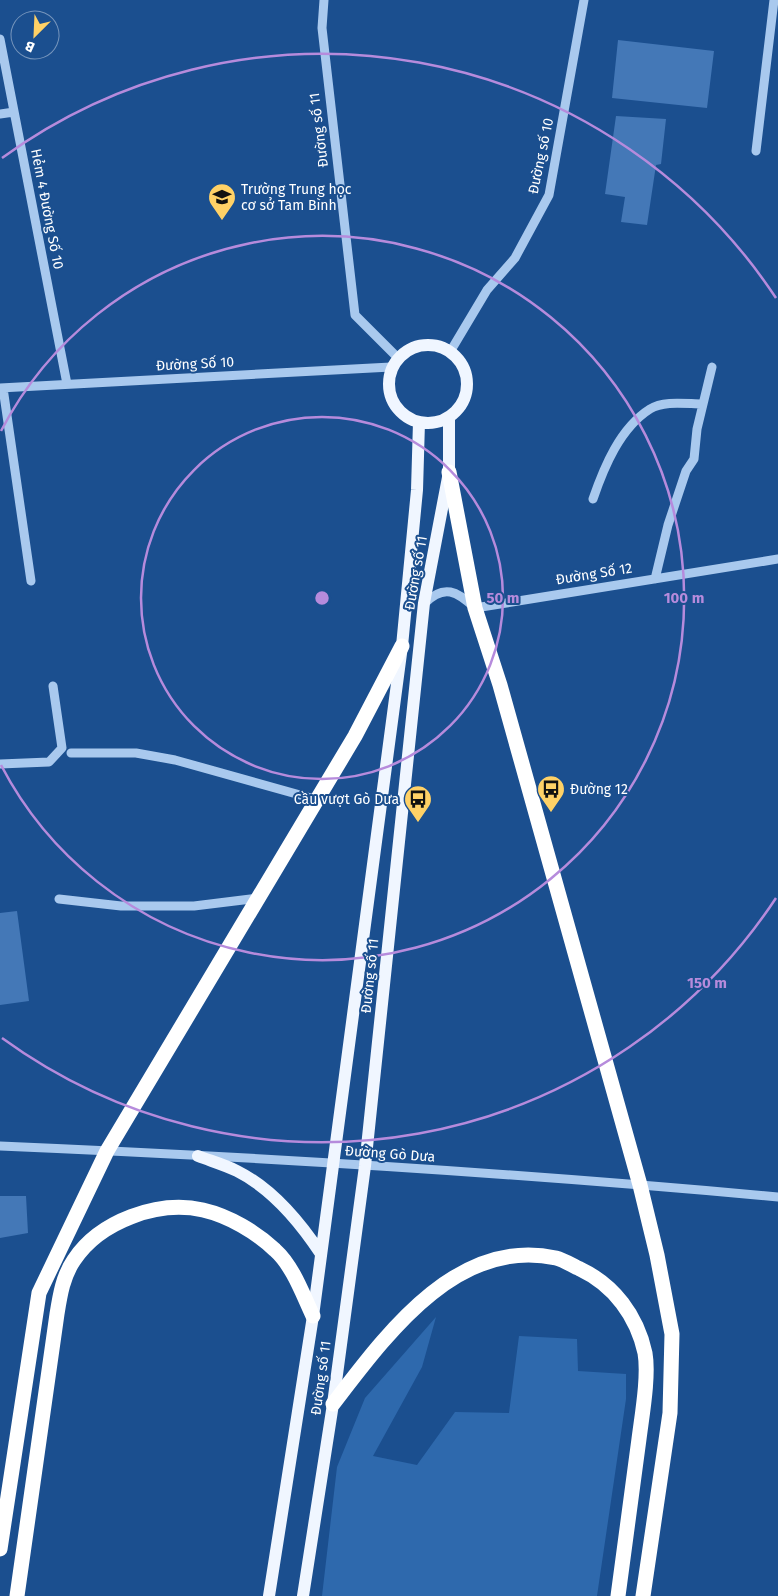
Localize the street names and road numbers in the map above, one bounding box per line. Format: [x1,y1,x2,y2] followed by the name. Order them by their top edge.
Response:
[305,92,332,168] street label: Đường số 11
[524,116,557,195] street label: Đường số 10
[27,147,68,271] street label: Hẻm 4 Đường Số 10
[155,352,235,375] street label: Đường Số 10
[400,534,431,612] street label: Đường số 11
[554,559,634,588] street label: Đường Số 12
[357,938,382,1014] street label: Đường số 11
[344,1142,436,1166] street label: Đường Gò Dưa
[306,1339,335,1416] street label: Đường số 11

